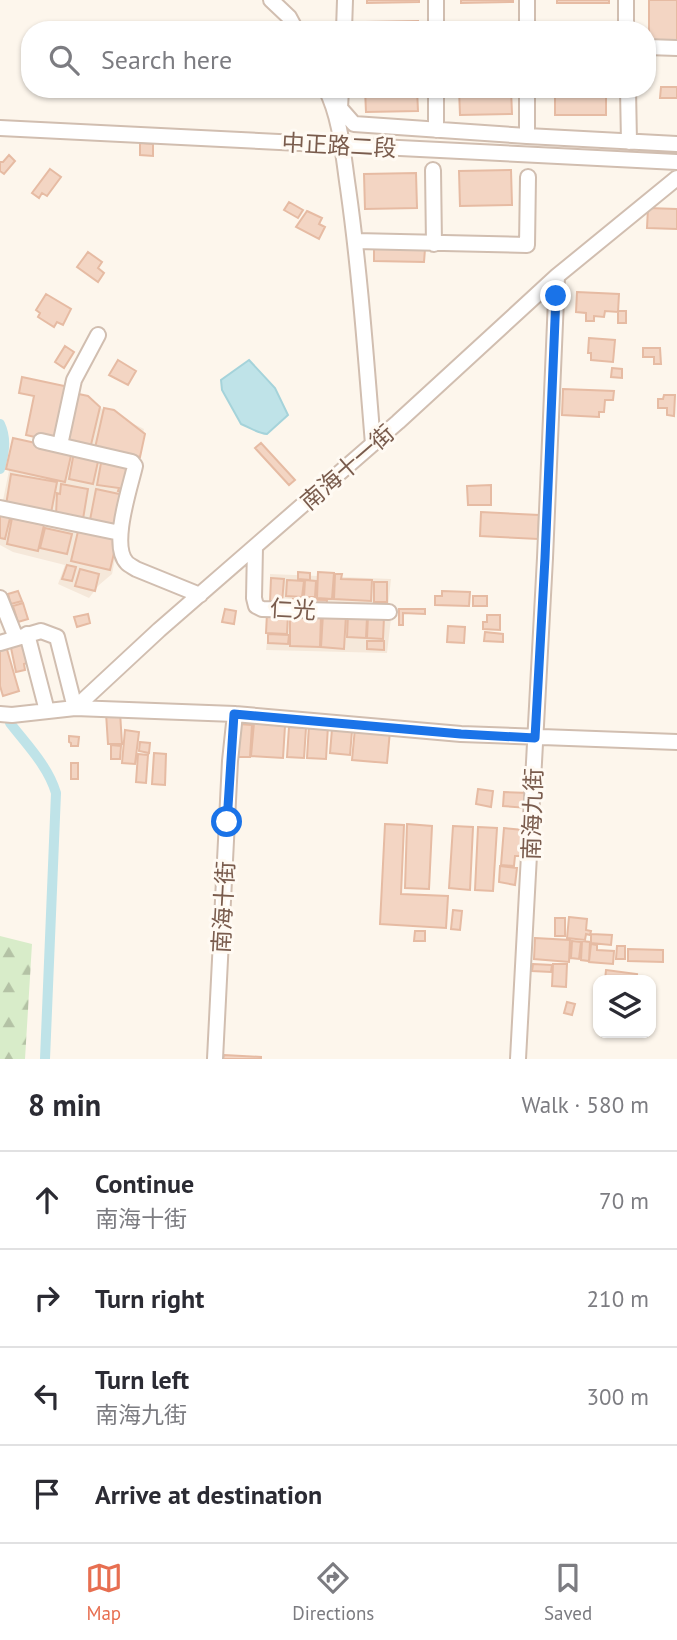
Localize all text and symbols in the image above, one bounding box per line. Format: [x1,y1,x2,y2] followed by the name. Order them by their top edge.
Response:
[21,21,656,98] search box
[45,41,83,79] icon: search
[101,43,232,76] text: Search here
[281,128,397,162] street label: 中正路二段
[540,280,571,311] route end
[294,418,400,516] street label: 南海十一街
[269,593,317,625] street label: 仁光
[516,768,548,860] street label: 南海九街
[211,806,242,837] route start
[206,860,240,954] street label: 南海十街
[593,975,656,1038] map controls
[593,975,656,1038] button: layers
[28,1085,101,1124] text: 8 min
[522,1090,649,1119] text: Walk · 580 m
[95,1167,194,1200] text: Continue
[28,1181,66,1219] icon: ahead
[599,1186,649,1215] text: 70 m
[95,1204,187,1233] text: 南海十街
[28,1279,66,1317] icon: right
[95,1282,204,1315] text: Turn right
[587,1284,649,1313] text: 210 m
[95,1363,189,1396] text: Turn left
[28,1377,66,1415] icon: left
[587,1382,649,1411] text: 300 m
[95,1400,187,1429] text: 南海九街
[28,1475,66,1513] icon: arrive
[95,1478,322,1511] text: Arrive at destination
[85,1559,123,1625] tab: Map
[292,1559,374,1625] tab: Directions
[544,1559,592,1625] tab: Saved

